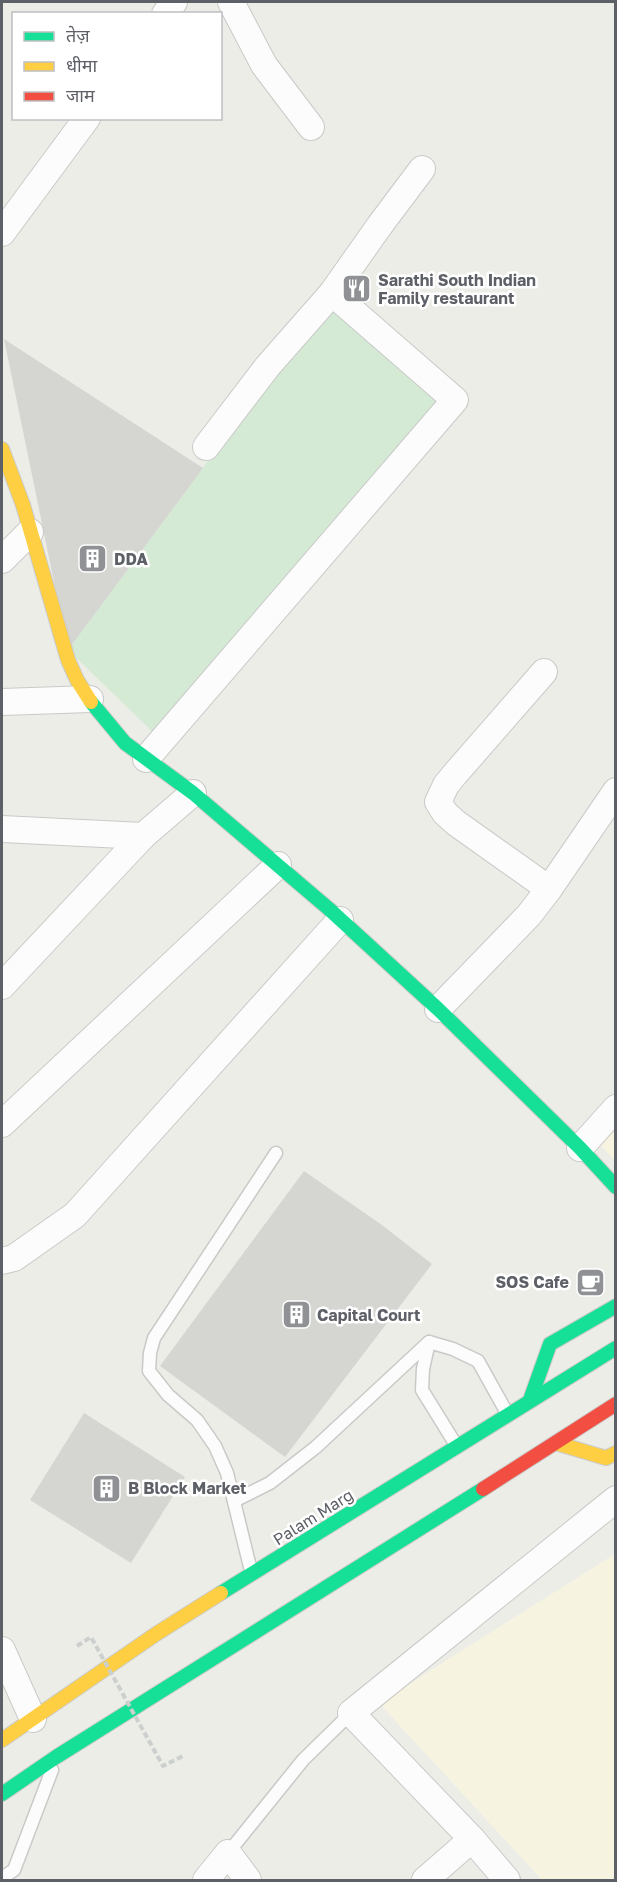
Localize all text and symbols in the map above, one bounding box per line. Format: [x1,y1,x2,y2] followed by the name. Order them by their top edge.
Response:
[12,12,222,120] legend
[66,24,90,46] text: तेज़
[66,54,97,76] text: धीमा
[66,84,96,106] text: जाम
[378,270,536,308] place label: Sarathi South Indian Family restaurant
[341,273,373,305] restaurant icon: Sarathi South Indian Family restaurant
[77,543,109,575] building icon: DDA
[114,549,149,569] place label: DDA
[574,1266,606,1298] cafe icon: SOS Cafe
[495,1272,569,1292] place label: SOS Cafe
[280,1299,312,1331] building icon: Capital Court
[317,1305,420,1325] place label: Capital Court
[91,1472,123,1504] building icon: B Block Market
[128,1478,246,1498] place label: B Block Market
[269,1485,357,1549] street label: Palam Marg

